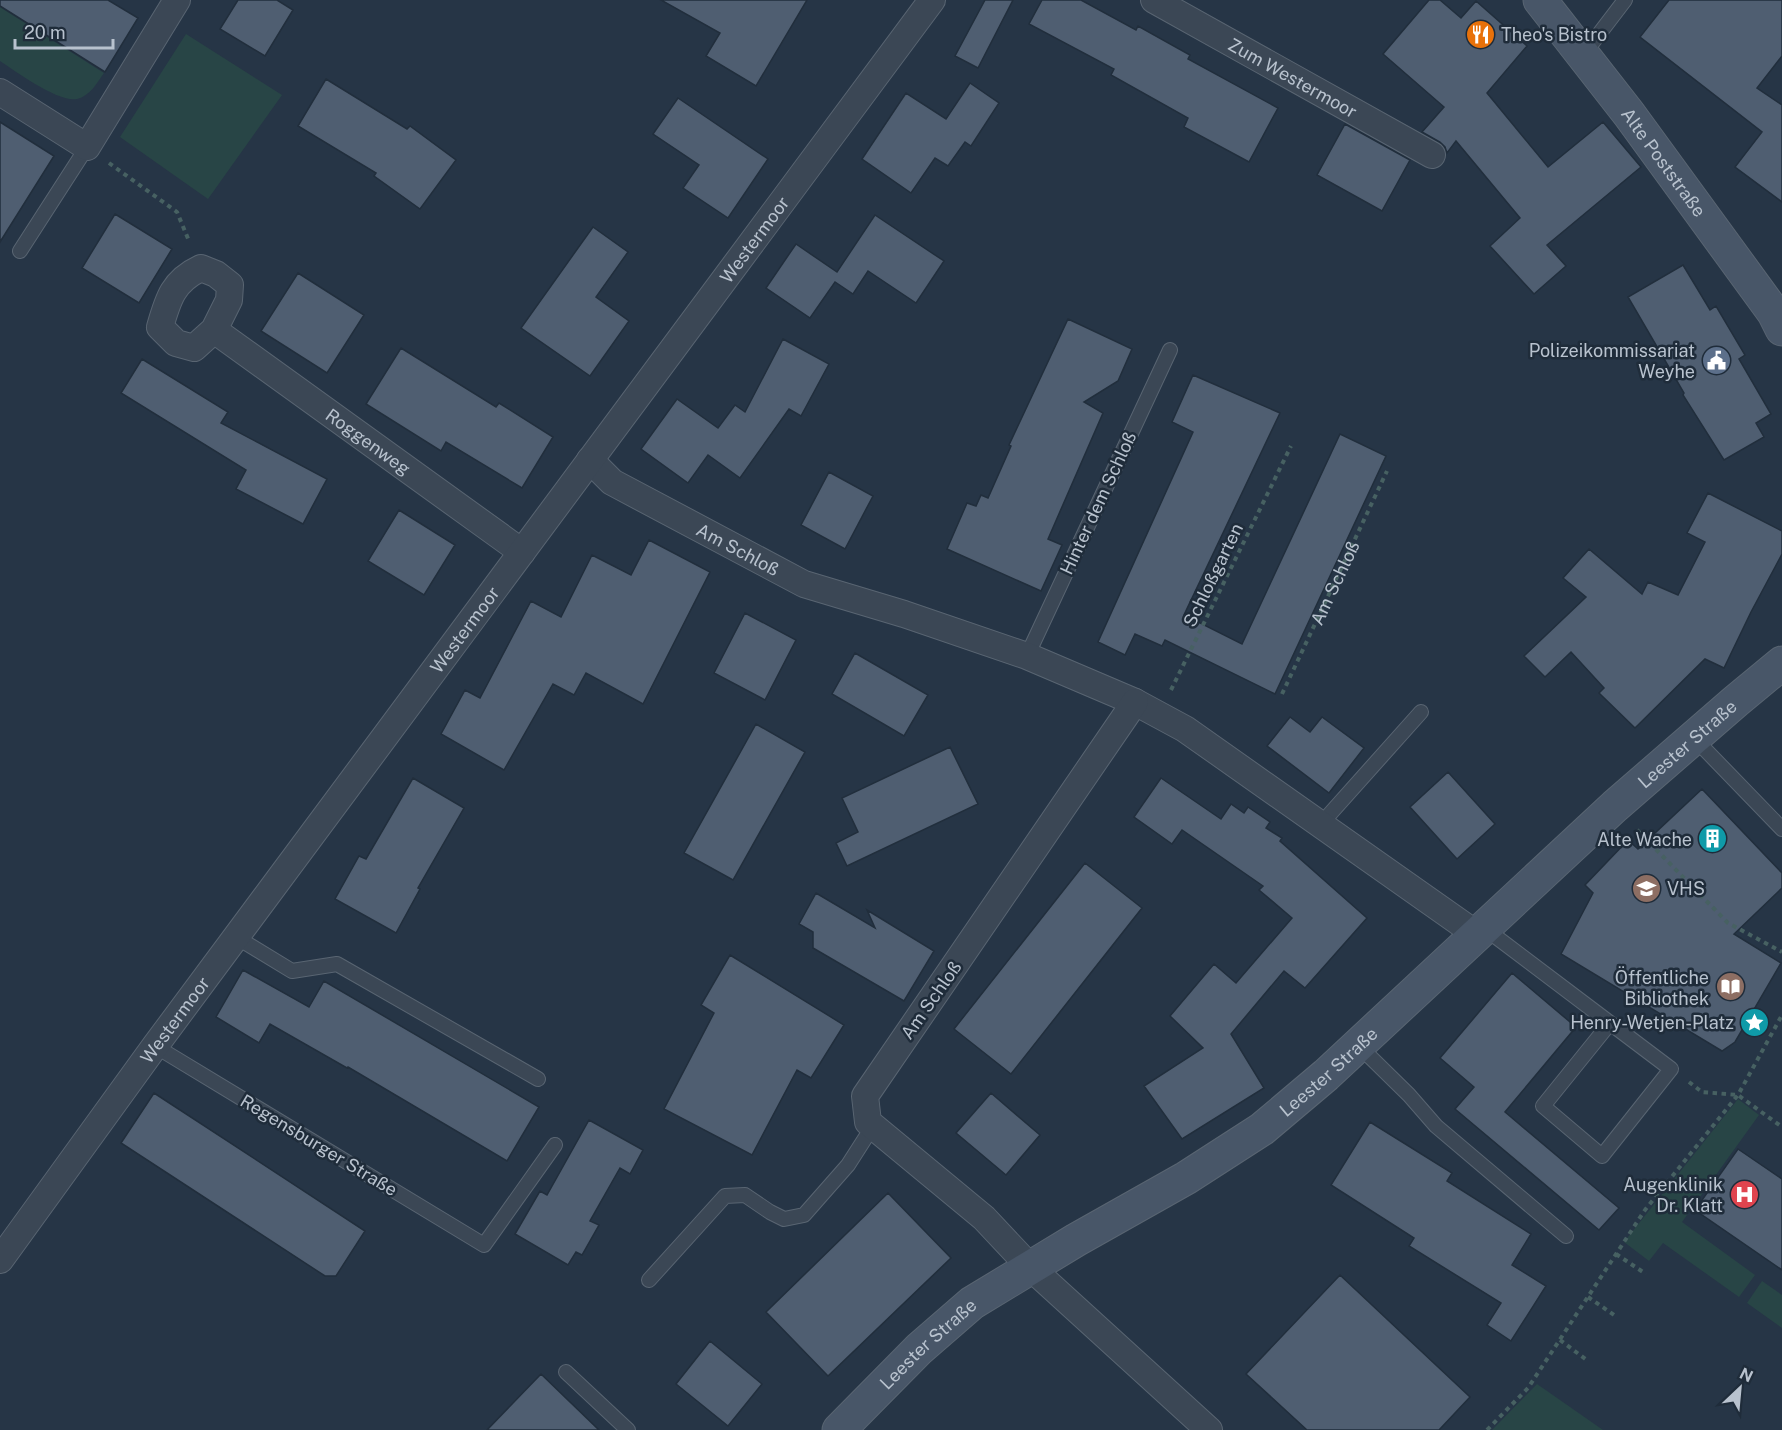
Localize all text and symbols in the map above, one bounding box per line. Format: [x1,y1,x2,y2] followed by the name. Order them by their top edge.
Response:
[15,12,112,50] scale bar
[1464,18,1496,50] restaurant icon: Theo's Bistro
[24,22,66,43] text: 20 m
[1501,24,1607,45] place label: Theo's Bistro
[1225,33,1361,122] street label: Zum Westermoor
[1617,103,1711,221] street label: Alte Poststraße
[715,192,793,287] street label: Westermoor
[1529,340,1695,382] place label: Polizeikommissariat Weyhe
[1700,344,1732,376] public building icon: Polizeikommissariat Weyhe
[322,404,415,479] street label: Roggenweg
[1056,428,1140,578] street label: Hinter dem Schloß
[693,518,783,580] street label: Am Schloß
[1179,520,1247,630] street label: Schloßgarten
[1306,537,1363,628] street label: Am Schloß
[425,582,503,677] street label: Westermoor
[1633,695,1741,792] street label: Leester Straße
[1697,823,1729,855] building icon: Alte Wache
[1597,829,1692,850] place label: Alte Wache
[1630,872,1662,904] school or university icon: VHS
[1667,878,1705,899] place label: VHS
[896,957,966,1043] street label: Am Schloß
[1615,966,1709,1009] place label: Öffentliche Bibliothek
[1714,971,1746,1003] library icon: Öffentliche Bibliothek
[136,972,214,1067] street label: Westermoor
[1739,1006,1771,1038] place icon: Henry-Wetjen-Platz
[1570,1012,1734,1033] place label: Henry-Wetjen-Platz
[1275,1022,1381,1120] street label: Leester Straße
[237,1090,401,1200] street label: Regensburger Straße
[1623,1174,1723,1216] place label: Augenklinik Dr. Klatt
[1728,1178,1760,1210] hospital icon: Augenklinik Dr. Klatt
[875,1294,980,1393] street label: Leester Straße
[1710,1358,1770,1418] north arrow
[1737,1364,1756,1386] text: N

